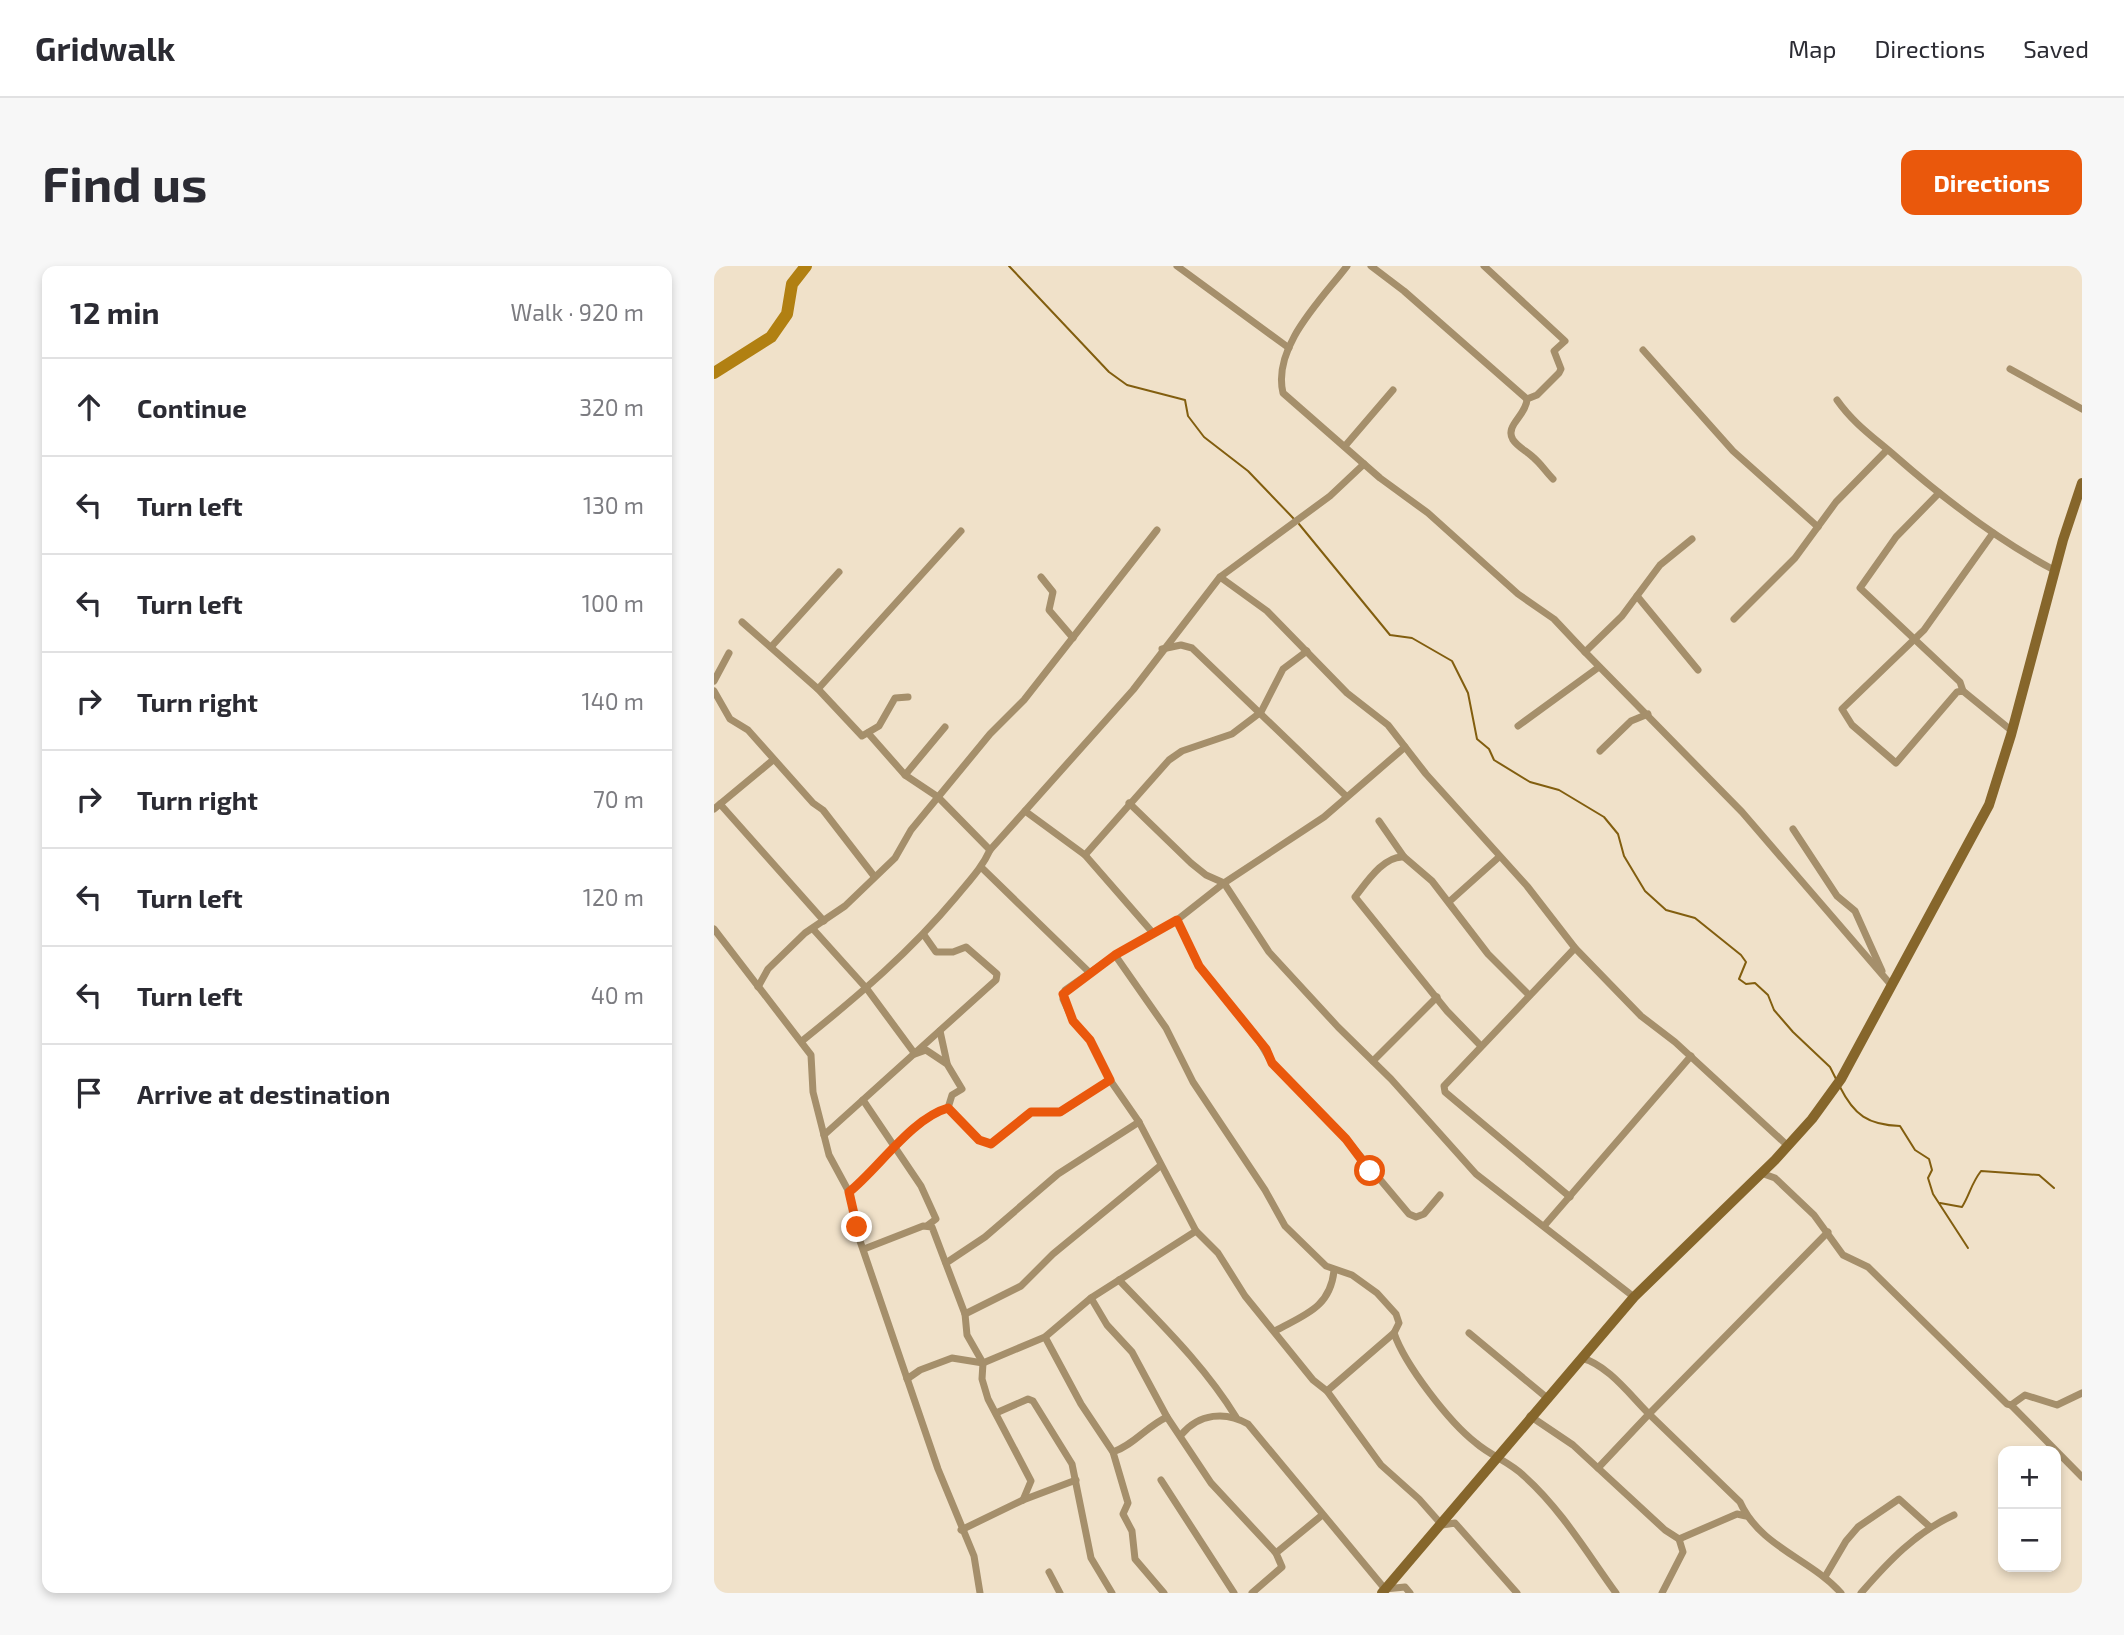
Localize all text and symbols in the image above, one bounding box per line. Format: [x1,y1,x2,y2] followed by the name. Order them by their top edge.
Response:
[35,28,175,68] text: Gridwalk
[1788,34,1836,63] text: Map
[1874,34,1985,63] text: Directions
[2023,34,2089,63] text: Saved
[1901,150,2082,215] button: Directions
[42,153,207,212] text: Find us
[70,294,160,330] text: 12 min
[511,298,644,326] text: Walk · 920 m
[70,388,108,426] icon: ahead
[137,392,247,423] text: Continue
[579,393,644,421] text: 320 m
[70,486,108,524] icon: left
[137,490,243,521] text: Turn left
[583,491,644,519] text: 130 m
[70,584,108,622] icon: left
[137,588,243,619] text: Turn left
[582,589,644,617] text: 100 m
[70,682,108,720] icon: right
[137,686,258,717] text: Turn right
[582,687,644,715] text: 140 m
[70,780,108,818] icon: right
[137,784,258,815] text: Turn right
[593,785,644,813] text: 70 m
[70,878,108,916] icon: left
[137,882,243,913] text: Turn left
[583,883,644,911] text: 120 m
[70,976,108,1014] icon: left
[137,980,243,1011] text: Turn left
[591,981,644,1009] text: 40 m
[70,1074,108,1112] icon: arrive
[137,1078,390,1109] text: Arrive at destination
[1354,1155,1385,1186] route start
[841,1211,872,1242] route end
[1998,1446,2061,1572] map controls
[1998,1446,2061,1509] button: +
[1998,1509,2061,1572] button: −

